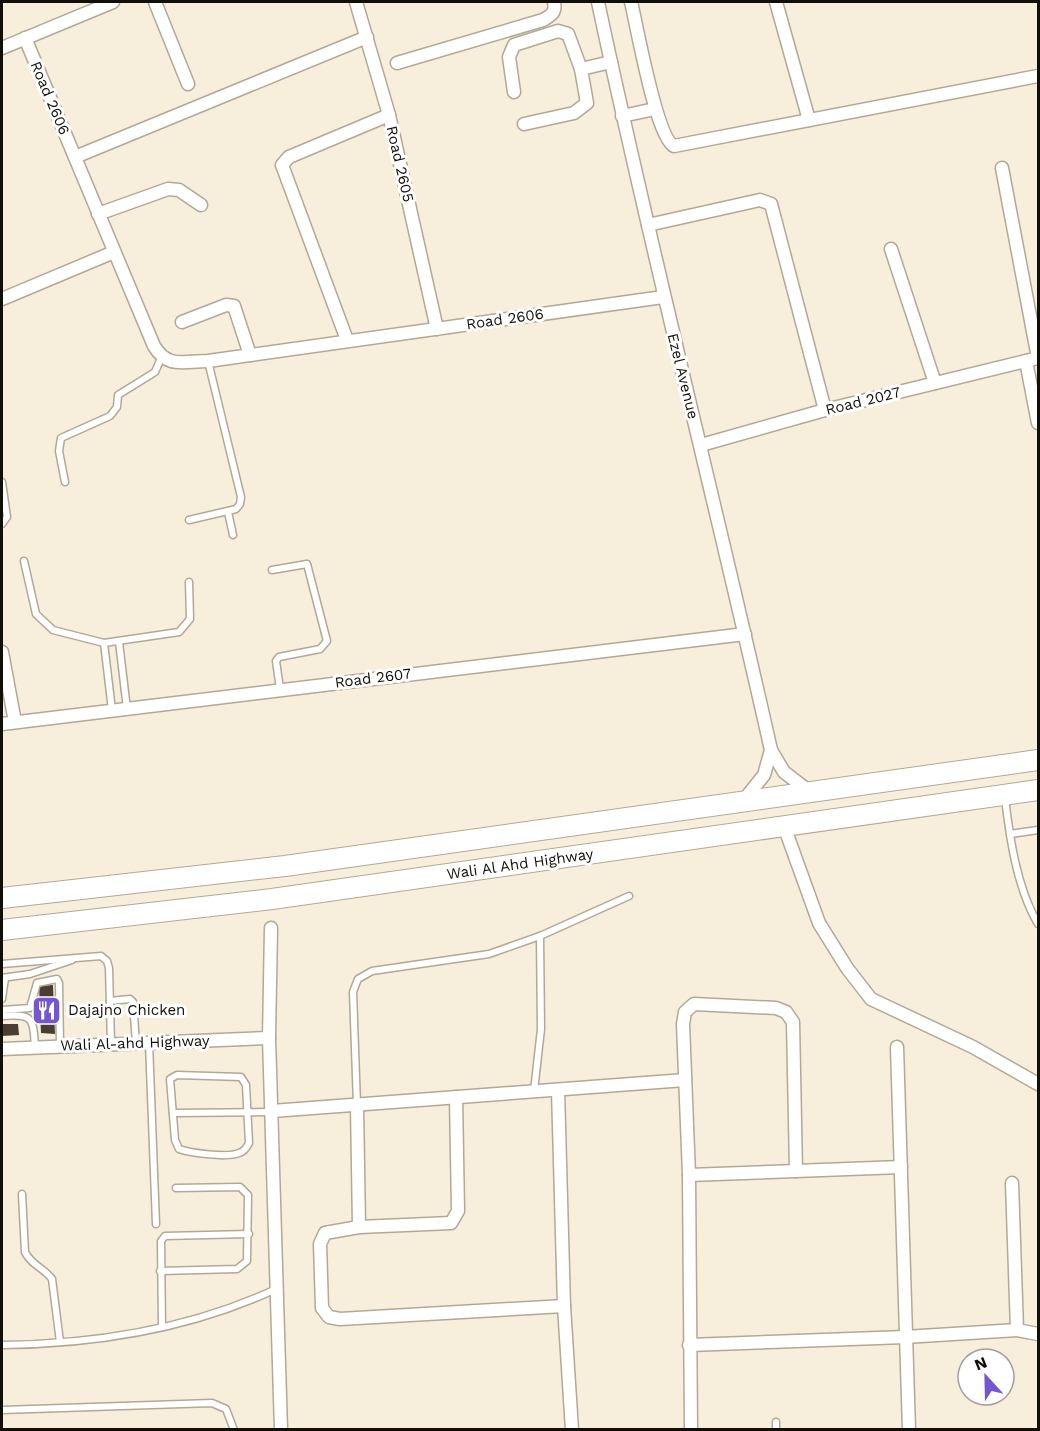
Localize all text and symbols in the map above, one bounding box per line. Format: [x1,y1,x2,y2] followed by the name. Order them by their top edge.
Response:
[26,59,74,137] street label: Road 2606
[382,124,418,204] street label: Road 2605
[465,305,545,333] street label: Road 2606
[664,331,702,421] street label: Ezel Avenue
[824,383,902,419] street label: Road 2027
[334,664,412,692] street label: Road 2607
[446,845,595,883] street label: Wali Al Ahd Highway
[31,994,63,1026] restaurant icon: Dajajno Chicken
[68,1001,185,1019] place label: Dajajno Chicken
[60,1031,210,1055] street label: Wali Al-ahd Highway
[956,1347,1016,1407] north arrow
[972,1353,990,1375] text: N

